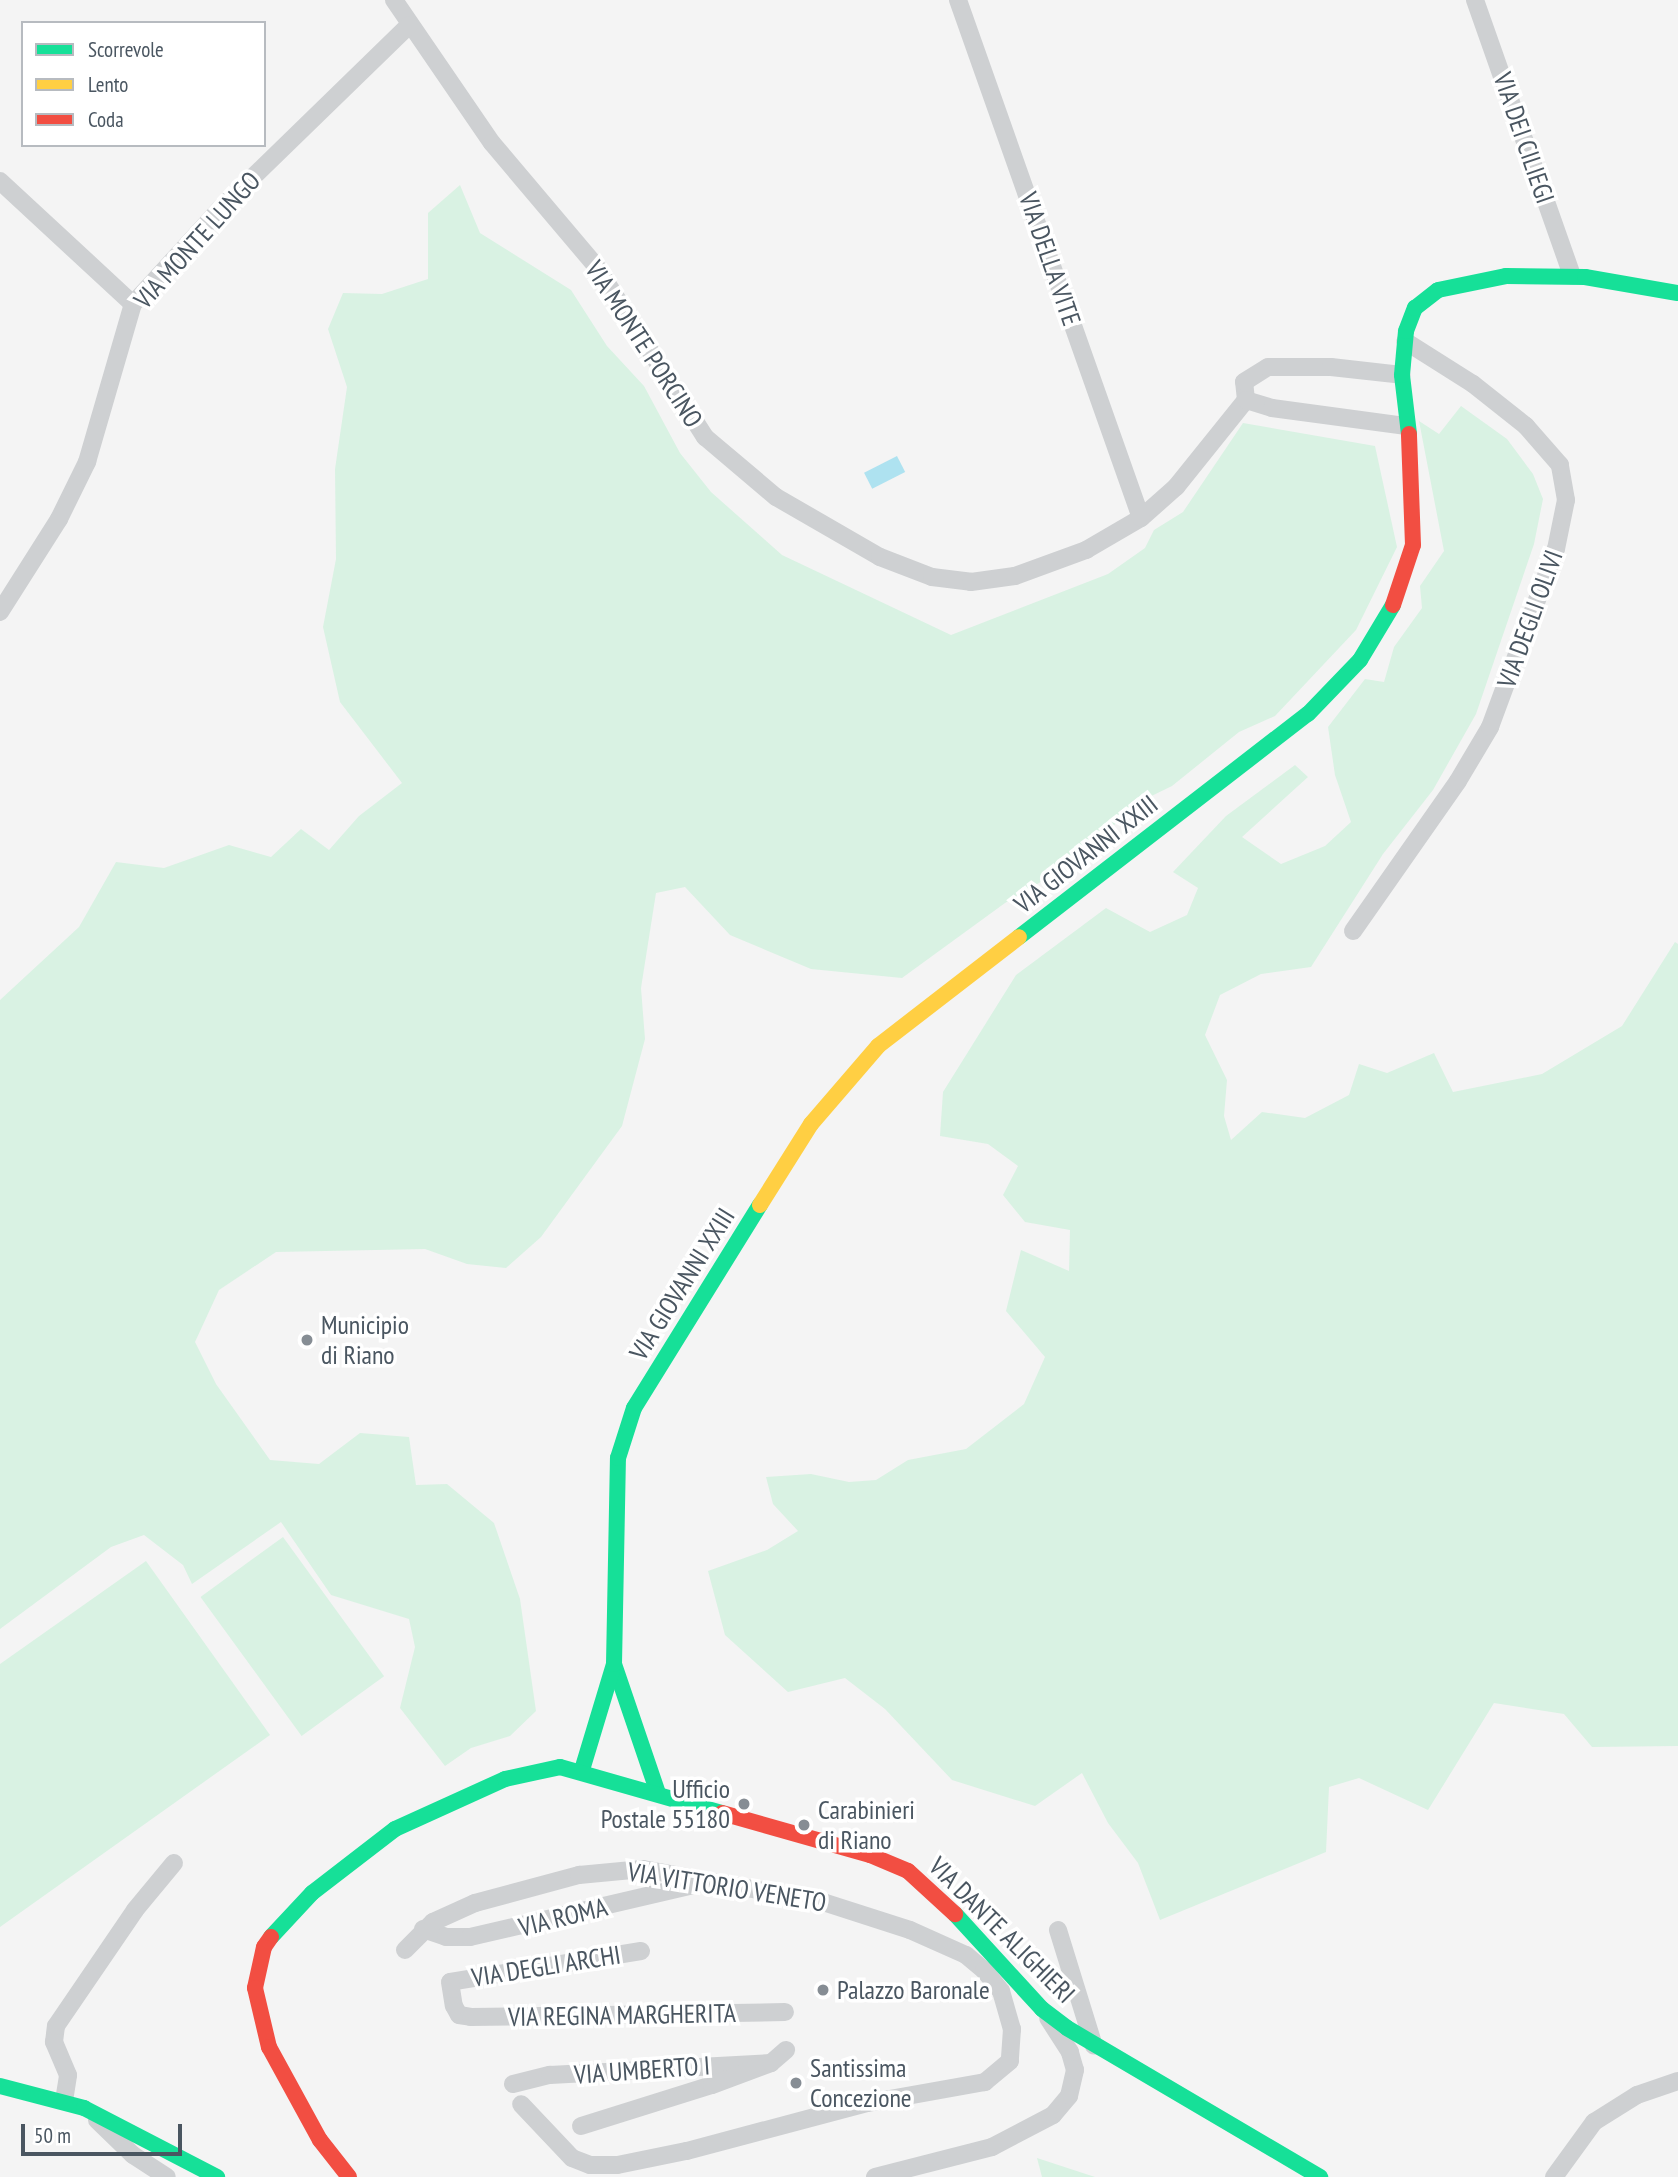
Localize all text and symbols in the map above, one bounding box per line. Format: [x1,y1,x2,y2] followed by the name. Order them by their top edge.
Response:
[21,21,266,147] legend
[88,36,164,63] text: Scorrevole
[1487,68,1561,208] street label: VIA DEI CILIEGI
[88,71,128,98] text: Lento
[88,106,124,133] text: Coda
[127,165,267,315] street label: VIA MONTE LUNGO
[1012,187,1088,331] street label: VIA DELLA VITE
[578,255,710,433] street label: VIA MONTE PORCINO
[1491,545,1569,693] street label: VIA DEGLI OLIVI
[1008,788,1164,920] street label: VIA GIOVANNI XXIII
[622,1202,742,1366] street label: VIA GIOVANNI XXIII
[321,1309,409,1370] place label: Municipio di Riano
[299,1332,315,1348] marker: Municipio di Riano
[601,1773,730,1834] place label: Ufficio Postale 55180
[818,1794,915,1856] place label: Carabinieri di Riano
[736,1796,752,1812] marker: Ufficio Postale 55180
[796,1817,812,1833] marker: Carabinieri di Riano
[922,1850,1082,2010] street label: VIA DANTE ALIGHIERI
[624,1856,830,1918] street label: VIA VITTORIO VENETO
[515,1891,611,1943] street label: VIA ROMA
[469,1939,623,1993] street label: VIA DEGLI ARCHI
[837,1974,990,2006] place label: Palazzo Baronale
[815,1982,831,1998] marker: Palazzo Baronale
[507,1997,737,2033] street label: VIA REGINA MARGHERITA
[572,2050,712,2090] street label: VIA UMBERTO I
[810,2052,912,2114] place label: Santissima Concezione
[788,2075,804,2091] marker: Santissima Concezione
[24,2110,186,2154] scale bar
[34,2122,71,2149] text: 50 m

